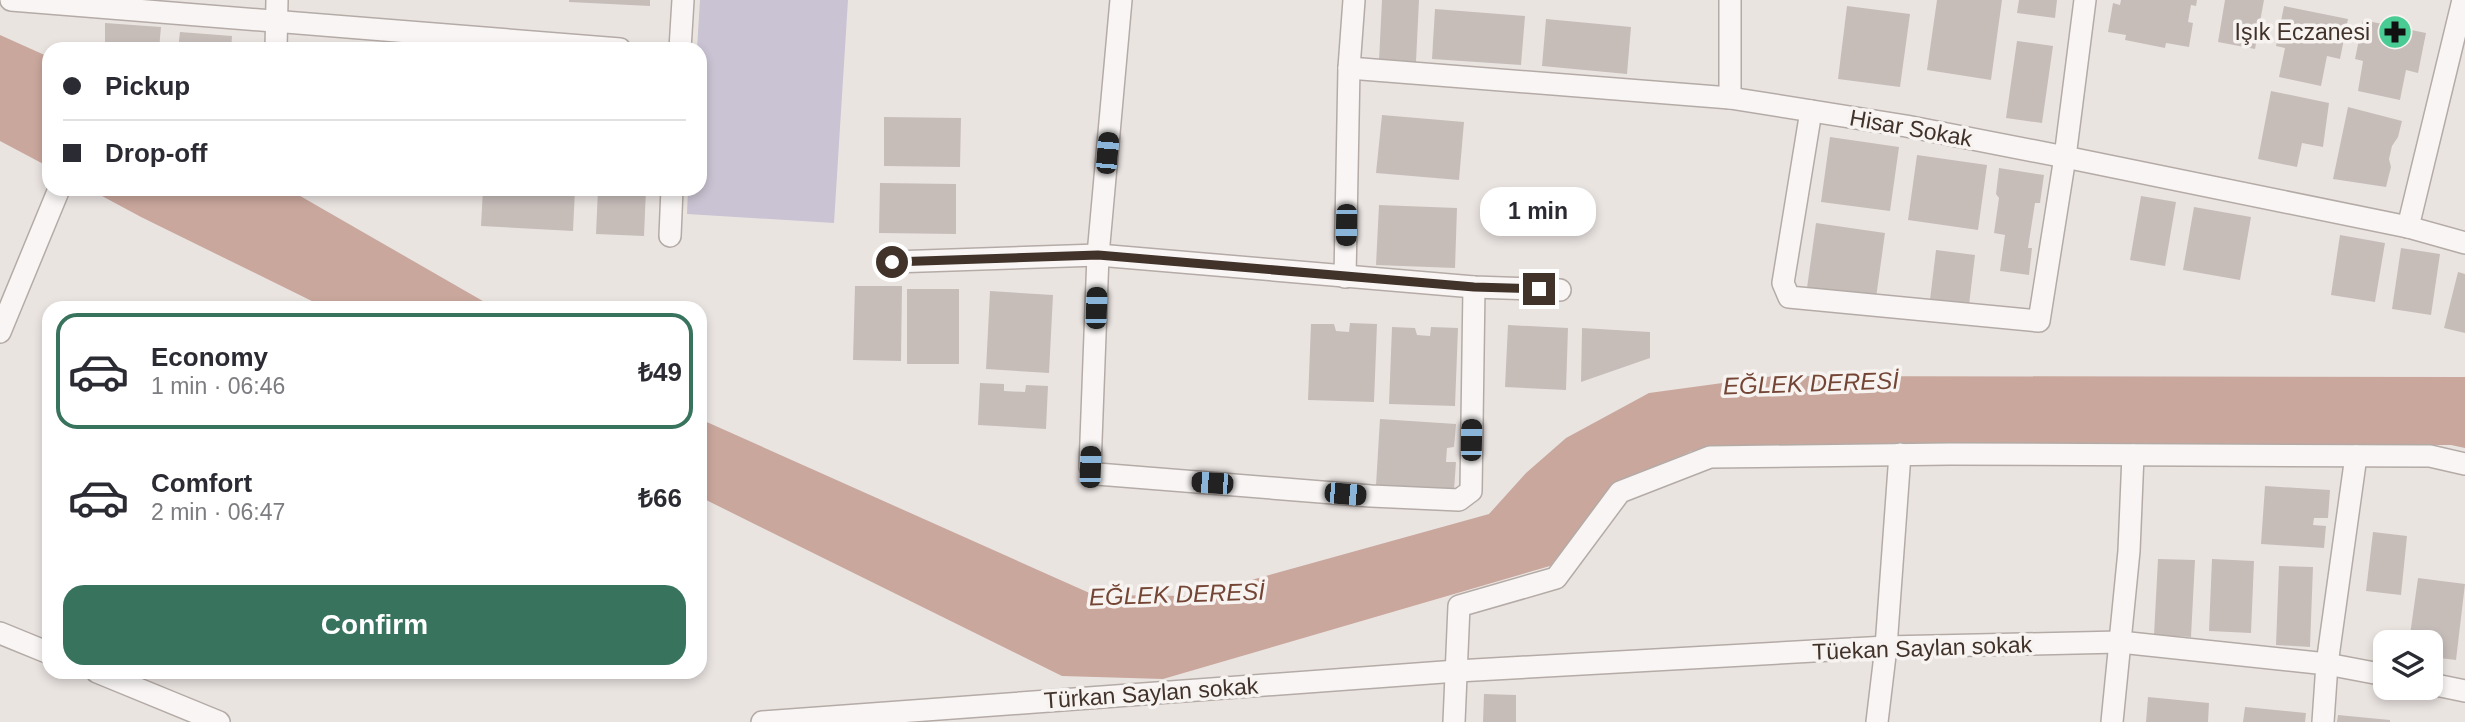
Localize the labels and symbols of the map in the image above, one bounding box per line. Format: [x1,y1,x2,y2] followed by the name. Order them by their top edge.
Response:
[2376,13,2414,51] pharmacy icon: Işık Eczanesi
[2235,19,2370,45] place label: Işık Eczanesi
[1848,104,1975,152] street label: Hisar Sokak
[1095,131,1120,175] car
[1481,188,1597,236] callout: 1 min
[1336,204,1357,246] car
[876,246,908,278] route start
[1523,273,1555,305] route end
[1085,287,1108,329] car
[1723,366,1900,400] water label: EĞLEK DERESİ
[1461,419,1482,461] car
[1079,446,1102,488] car
[1191,471,1234,495] car
[1324,482,1367,506] car
[1089,577,1266,611] water label: EĞLEK DERESİ
[1812,631,2033,665] street label: Tüekan Saylan sokak
[1043,673,1260,713] street label: Türkan Saylan sokak

